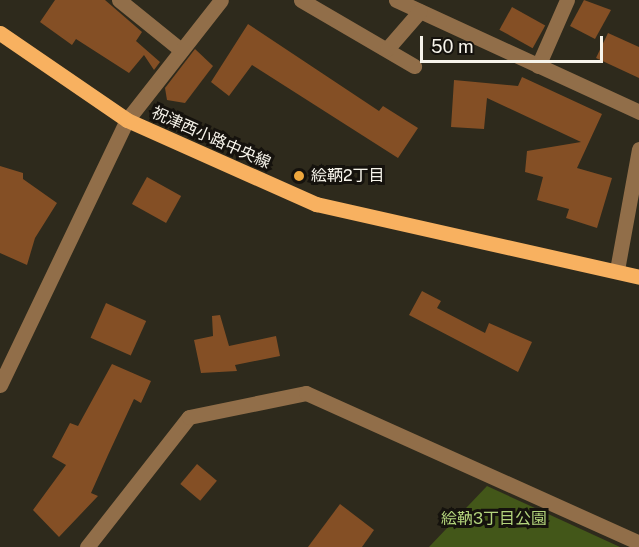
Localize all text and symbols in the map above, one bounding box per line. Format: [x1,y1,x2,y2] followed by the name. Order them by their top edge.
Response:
[423,24,606,62] scale bar
[431,36,474,57] text: 50 m
[149,103,273,173] street label: 祝津西小路中央線
[311,166,385,186] place label: 絵鞆2丁目
[292,169,306,183] marker: 絵鞆2丁目
[441,509,547,529] park label: 絵靹3丁目公園

